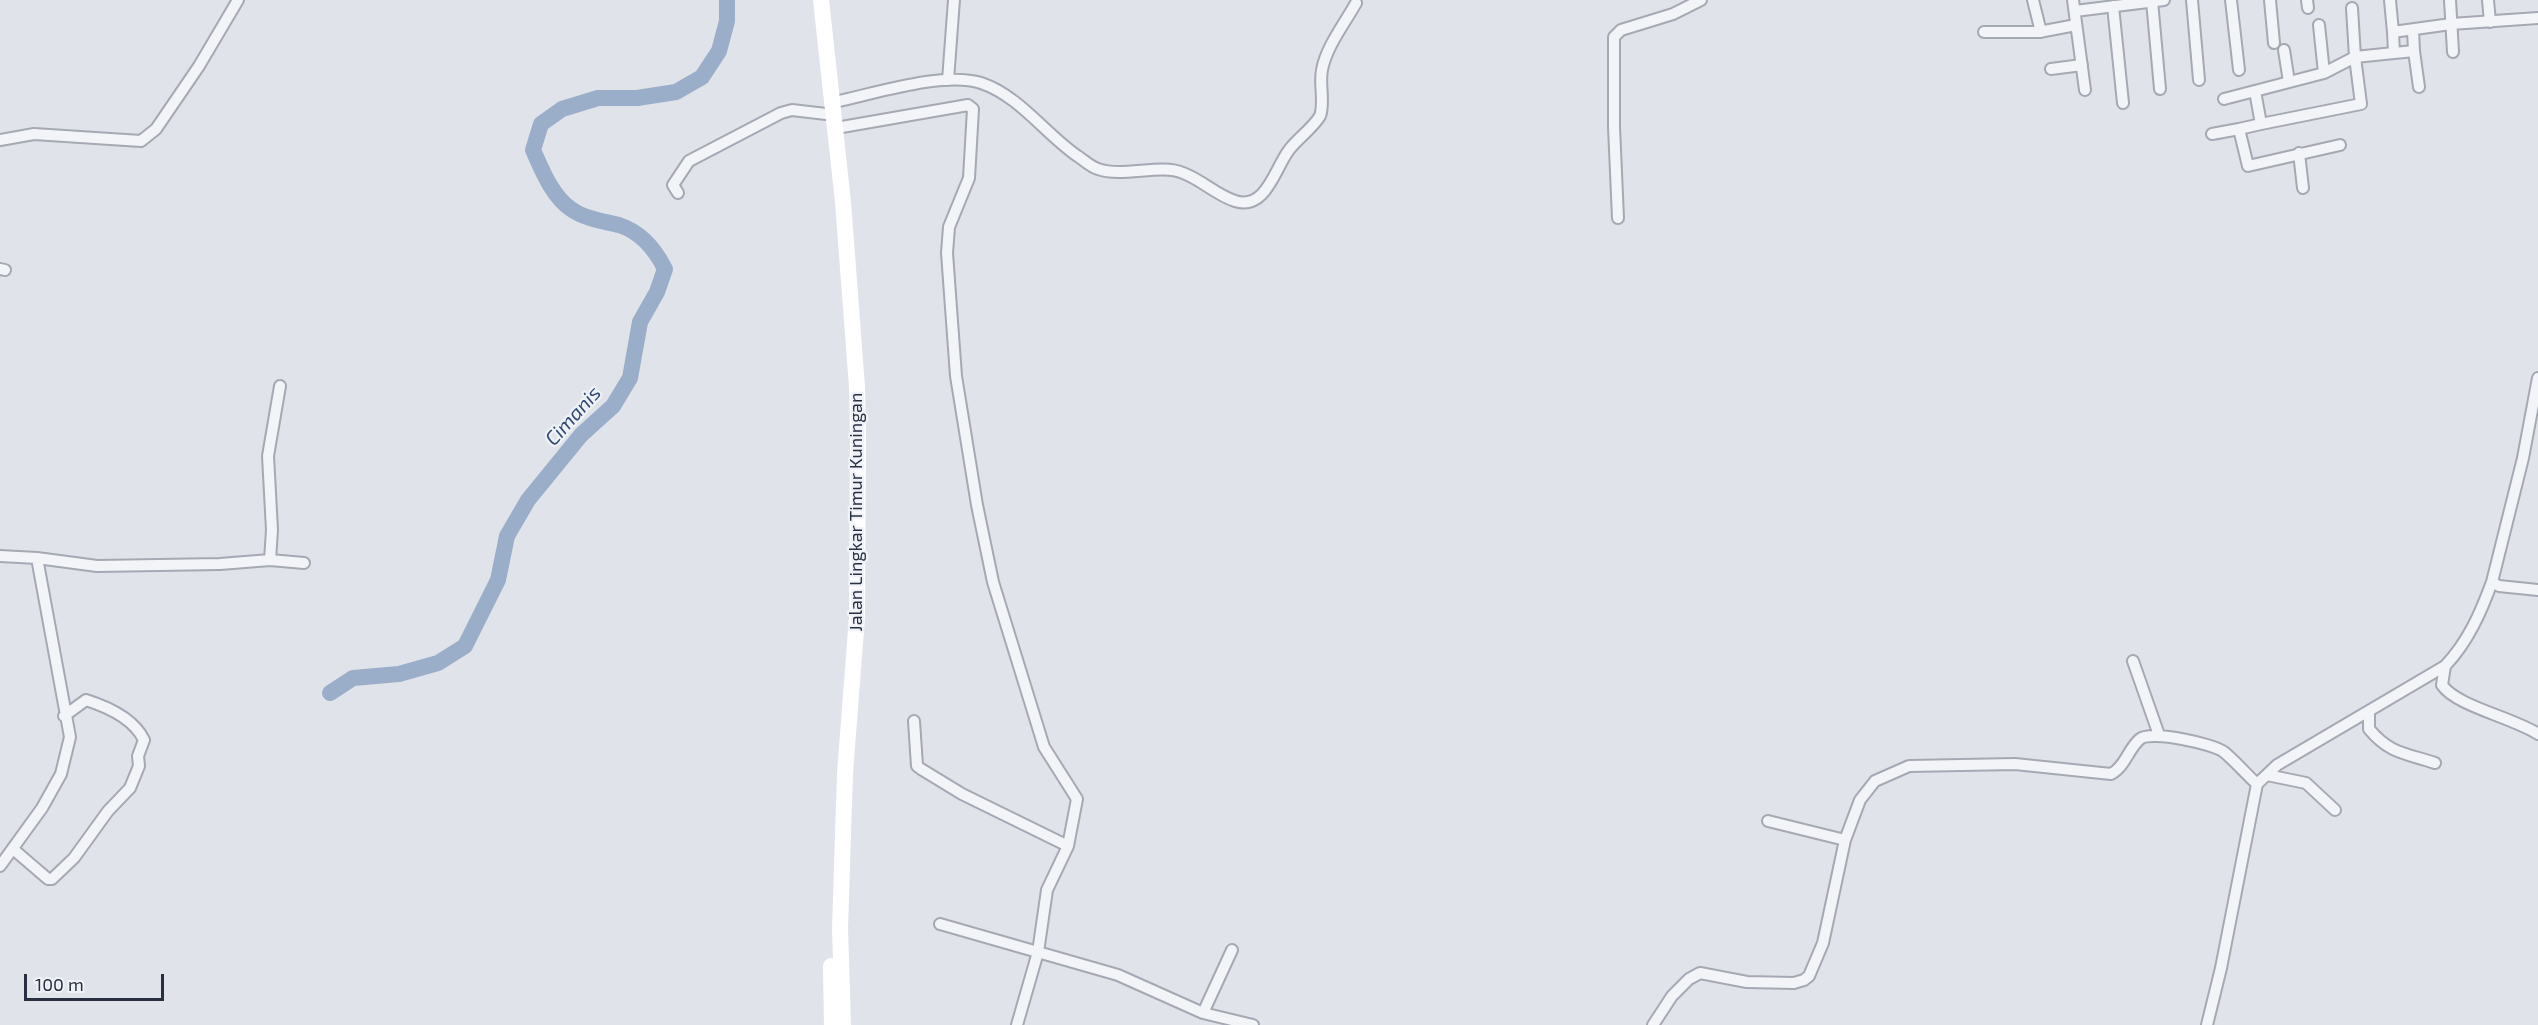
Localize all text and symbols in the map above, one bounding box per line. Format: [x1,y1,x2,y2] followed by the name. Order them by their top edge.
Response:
[540,381,606,451] water label: Cimanis
[845,393,867,631] street label: Jalan Lingkar Timur Kuningan
[27,962,166,1000] scale bar
[35,973,84,995] text: 100 m

